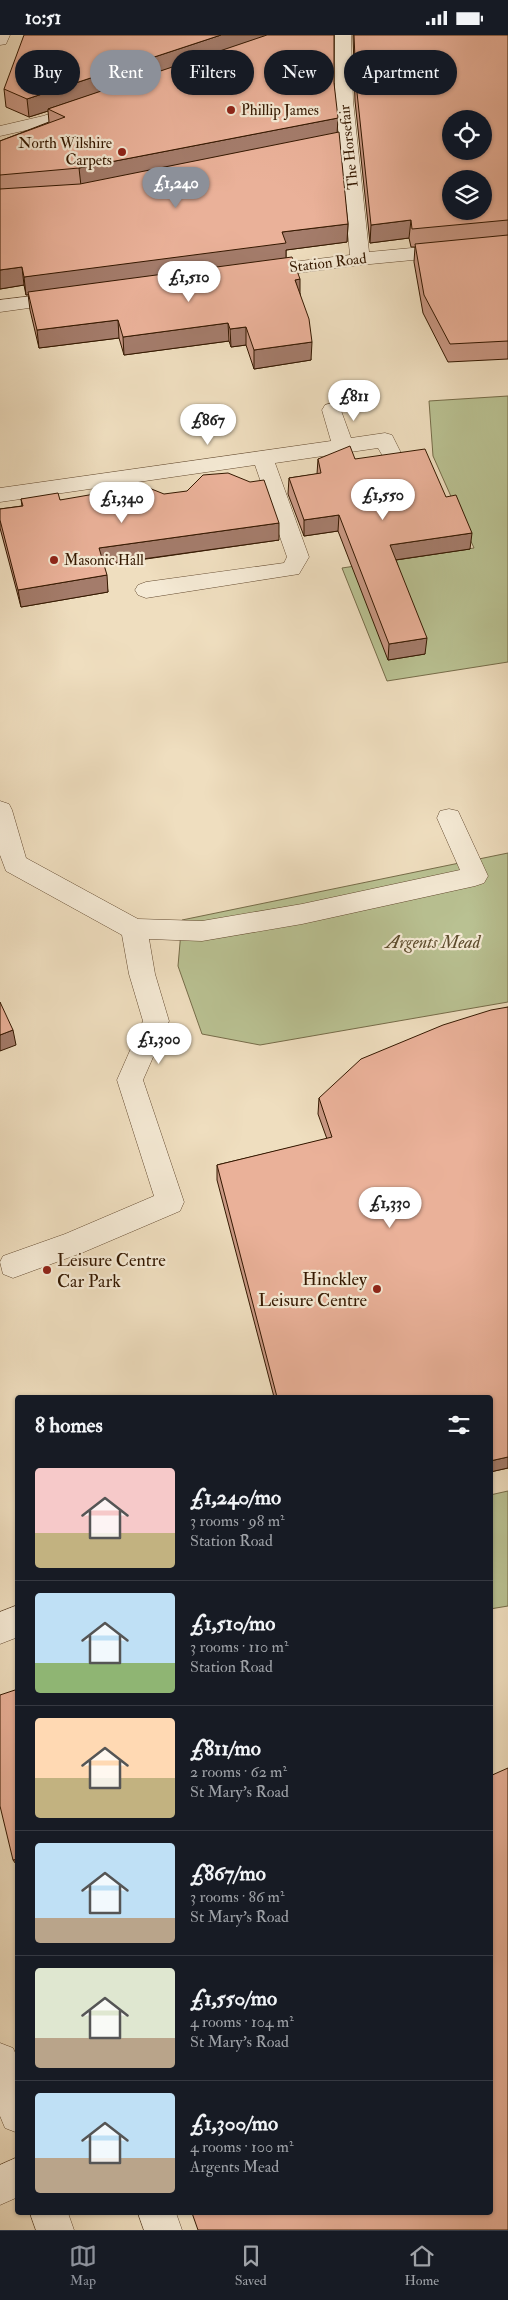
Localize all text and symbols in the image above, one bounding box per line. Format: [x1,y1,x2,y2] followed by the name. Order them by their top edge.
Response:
[25,6,61,30] text: 10:51
[15,50,80,95] chip: Buy
[90,50,161,95] chip: Rent
[171,50,254,95] chip: Filters
[264,50,334,95] chip: New
[344,50,457,95] chip: Apartment
[241,101,319,121] place label: Phillip James
[335,103,363,190] street label: The Horsefair
[225,104,237,116] marker: Phillip James
[442,110,492,220] map controls
[442,110,492,160] button: locate
[18,134,112,171] place label: North Wilshire Carpets
[116,146,128,158] marker: North Wilshire Carpets
[135,167,217,209] pin: £1,240
[442,170,492,220] button: layers
[153,173,199,193] text: £1,240
[288,249,368,277] street label: Station Road
[148,261,230,303] pin: £1,510
[169,267,209,287] text: £1,510
[324,379,384,422] pin: £811
[339,386,369,406] text: £811
[178,403,238,446] pin: £867
[191,410,225,430] text: £867
[342,479,424,521] pin: £1,550
[81,481,163,524] pin: £1,340
[362,485,404,505] text: £1,550
[100,488,144,508] text: £1,340
[64,551,144,570] place label: Masonic Hall
[48,554,60,566] marker: Masonic Hall
[384,931,482,954] park label: Argents Mead
[118,1023,200,1065] pin: £1,300
[138,1029,180,1049] text: £1,300
[349,1187,431,1229] pin: £1,330
[370,1193,410,1213] text: £1,330
[57,1249,166,1293] place label: Leisure Centre Car Park
[41,1264,53,1276] marker: Leisure Centre Car Park
[258,1268,368,1312] place label: Hinckley Leisure Centre
[371,1283,383,1295] marker: Hinckley Leisure Centre
[445,1411,473,1439] icon: filters
[35,1412,103,1439] text: 8 homes
[190,1484,281,1511] text: £1,240/mo
[75,1488,135,1548] icon: home
[190,1511,285,1531] text: 3 rooms · 98 m²
[190,1531,273,1551] text: Station Road
[190,1610,275,1637] text: £1,510/mo
[75,1613,135,1673] icon: home
[190,1637,288,1657] text: 3 rooms · 110 m²
[190,1657,273,1677] text: Station Road
[190,1735,261,1762] text: £811/mo
[75,1738,135,1798] icon: home
[190,1762,287,1782] text: 2 rooms · 62 m²
[190,1782,289,1802] text: St Mary's Road
[190,1860,266,1887] text: £867/mo
[75,1863,135,1923] icon: home
[190,1887,284,1907] text: 3 rooms · 86 m²
[190,1907,289,1927] text: St Mary's Road
[190,1985,277,2012] text: £1,550/mo
[75,1988,135,2048] icon: home
[190,2012,294,2032] text: 4 rooms · 104 m²
[190,2032,289,2052] text: St Mary's Road
[190,2110,278,2137] text: £1,300/mo
[75,2113,135,2173] icon: home
[190,2137,293,2157] text: 4 rooms · 100 m²
[190,2157,279,2177] text: Argents Mead
[69,2242,97,2289] tab: Map
[235,2242,267,2289] tab: Saved
[404,2242,439,2289] tab: Home

